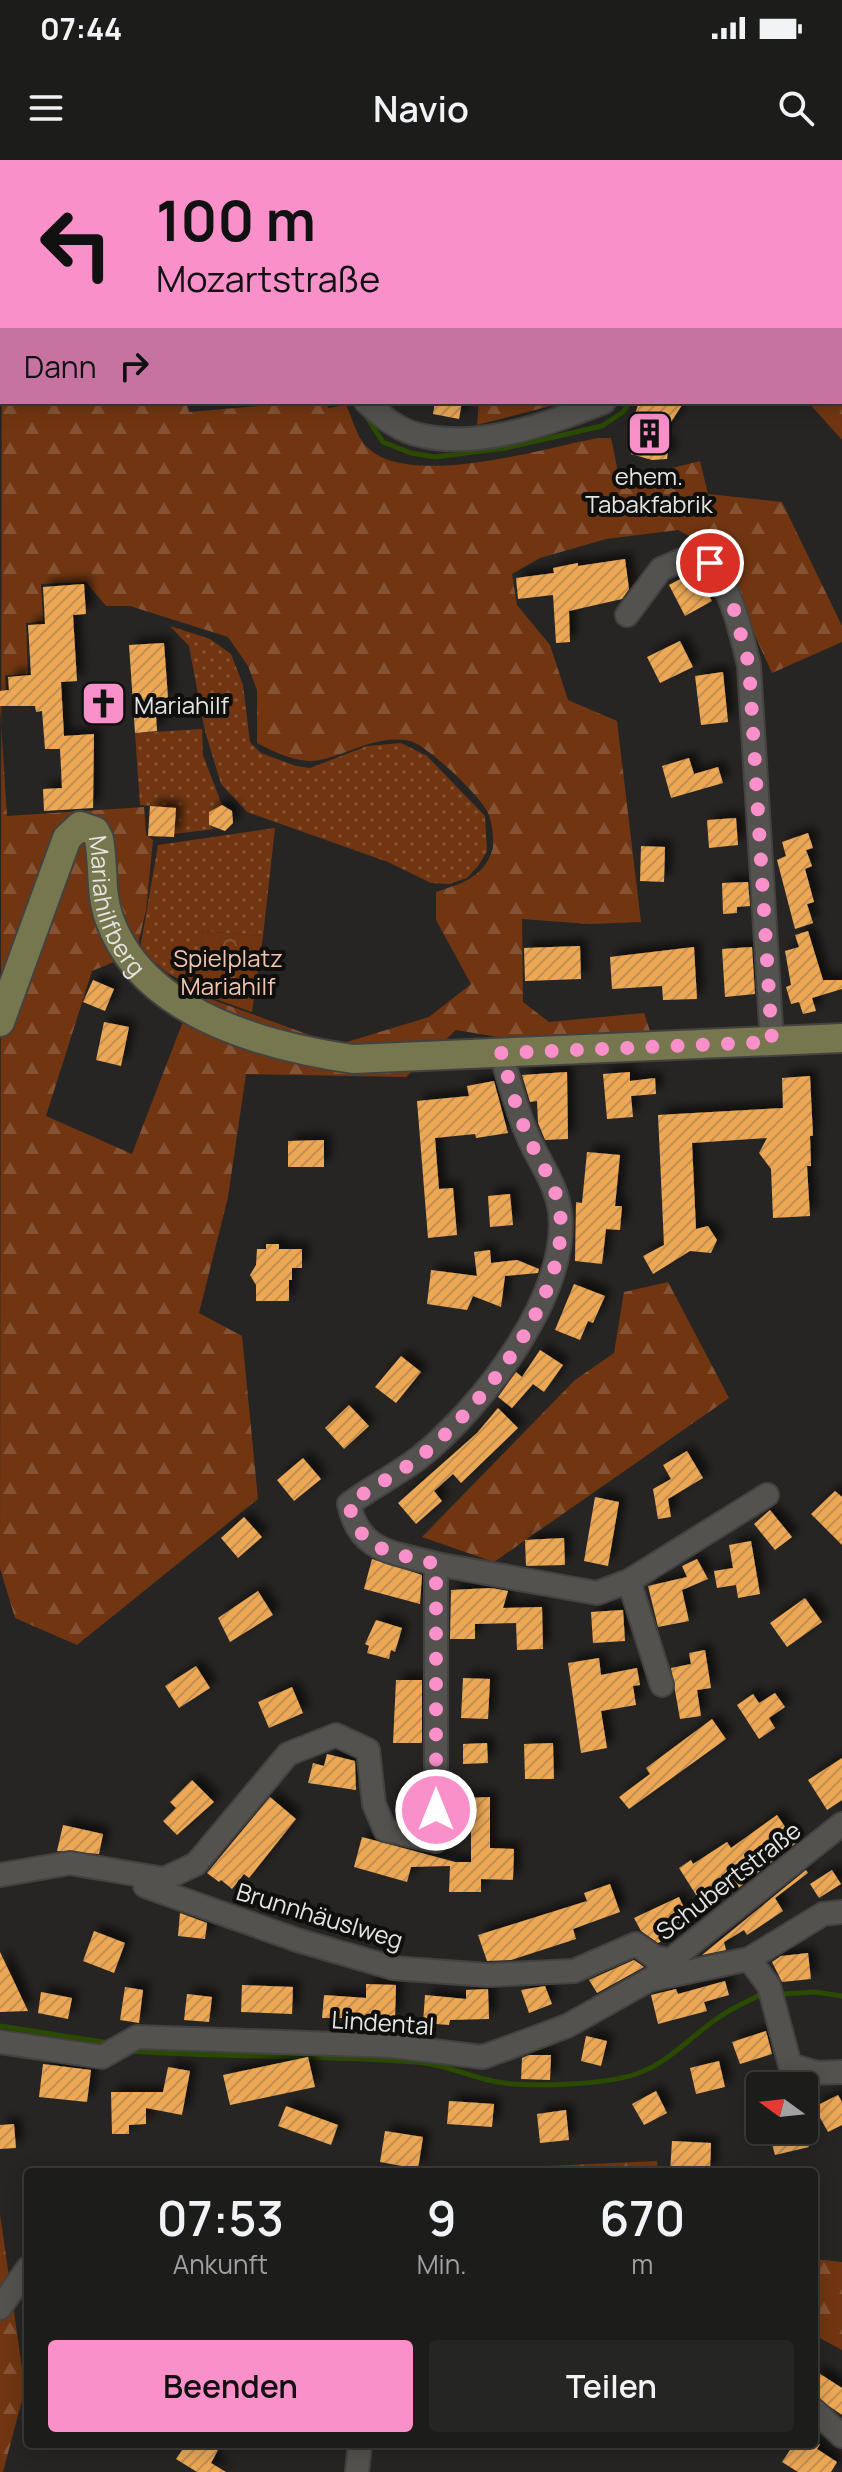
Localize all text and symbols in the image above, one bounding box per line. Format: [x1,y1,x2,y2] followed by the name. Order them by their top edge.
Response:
[40,8,122,49] text: 07:44
[373,84,469,133] text: Navio
[24,86,68,130] icon: menu
[774,86,818,130] icon: search
[156,181,316,258] text: 100 m
[24,192,128,296] icon: left
[156,254,380,303] text: Mozartstraße
[112,344,156,388] icon: right
[24,346,96,387] text: Dann
[625,409,673,457] building icon: ehem. Tabakfabrik
[585,459,714,520] place label: ehem. Tabakfabrik
[676,529,744,597] pin
[688,541,732,585] icon: arrive
[79,680,127,728] church icon: Mariahilf
[134,688,230,721] place label: Mariahilf
[82,833,154,982] street label: Mariahilfberg
[173,941,283,1002] park label: Spielplatz Mariahilf
[394,1768,478,1852] position arrow
[649,1813,807,1947] street label: Schubertstraße
[233,1874,407,1956] street label: Brunnhäuslweg
[331,2002,435,2042] street label: Lindental
[746,2072,818,2144] north arrow
[746,2072,818,2144] map controls
[157,2185,284,2250] text: 07:53
[427,2185,457,2250] text: 9
[599,2185,685,2250] text: 670
[173,2246,268,2282] text: Ankunft
[417,2246,467,2282] text: Min.
[631,2246,653,2282] text: m
[48,2340,413,2432] button: Beenden
[429,2340,794,2432] button: Teilen

